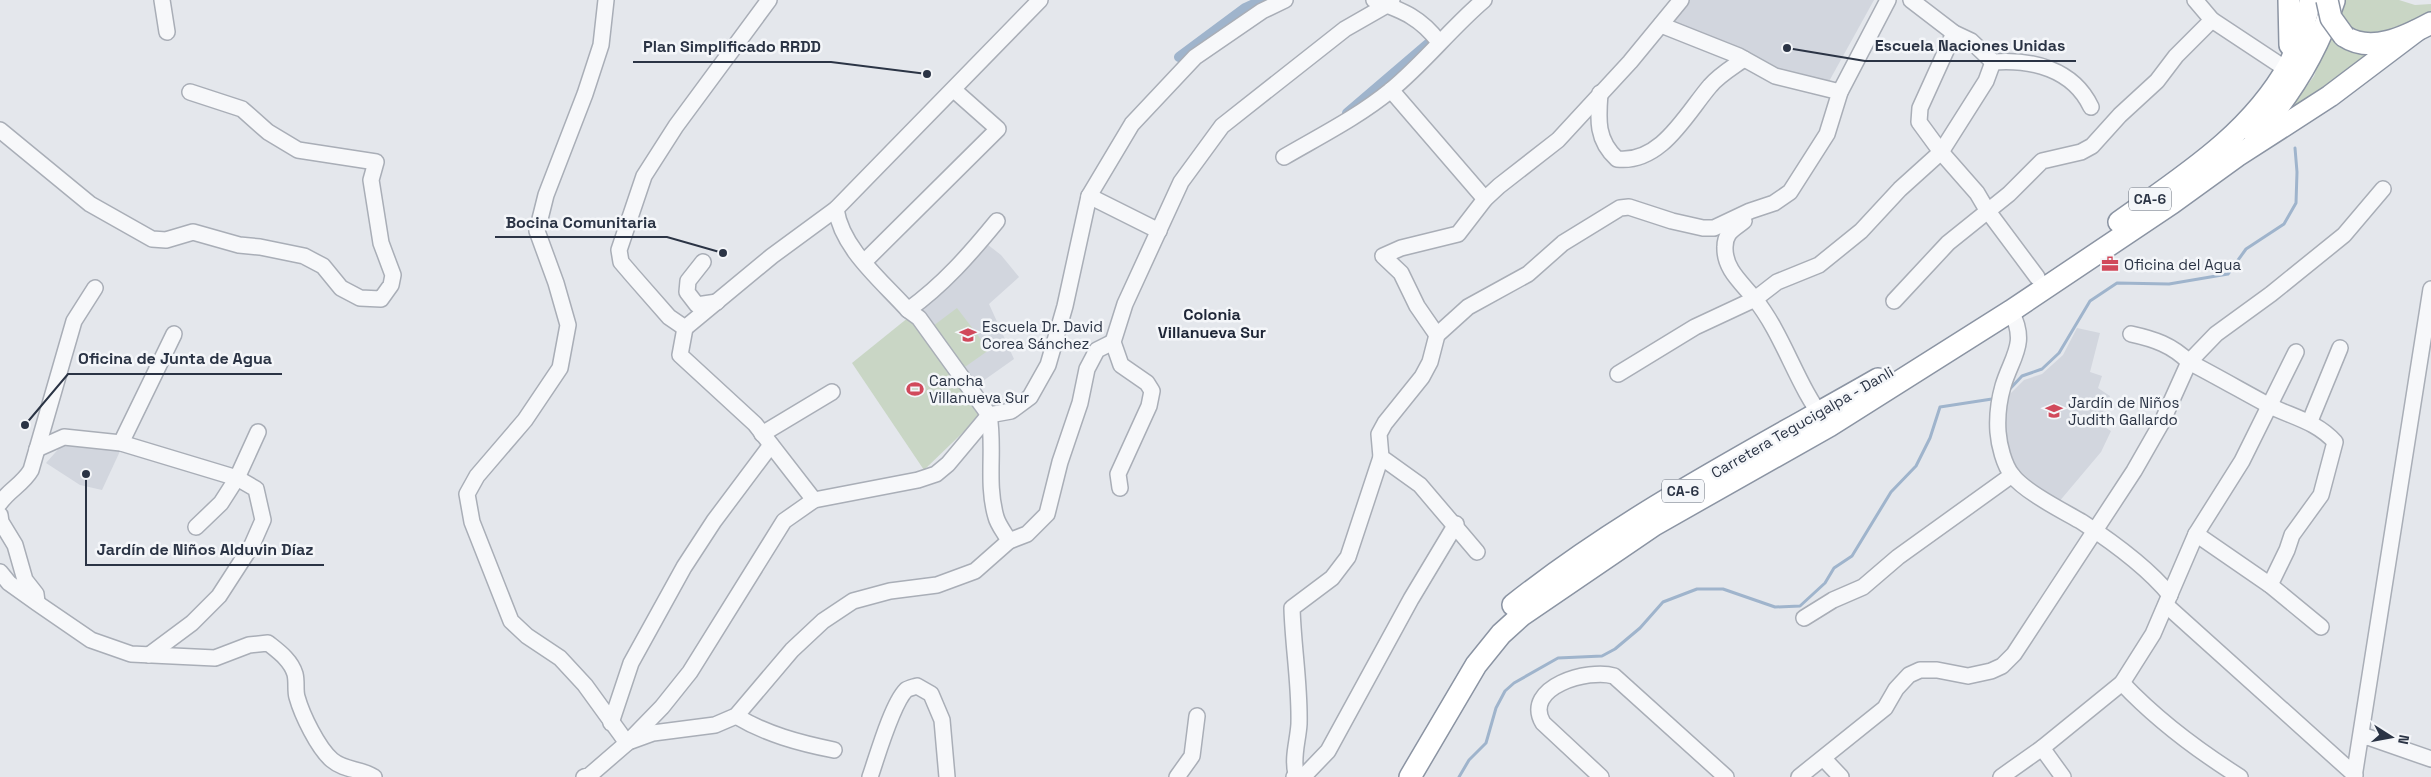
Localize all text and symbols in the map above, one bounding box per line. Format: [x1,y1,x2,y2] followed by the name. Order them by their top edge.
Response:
[1865,30,2076,61] callout: Escuela Naciones Unidas
[633,31,831,62] callout: Plan Simplificado RRDD
[1875,35,2065,56] text: Escuela Naciones Unidas
[643,36,821,57] text: Plan Simplificado RRDD
[2129,188,2171,210] road number: CA-6
[495,206,667,237] callout: Bocina Comunitaria
[505,212,657,233] text: Bocina Comunitaria
[2100,254,2120,274] office icon: Oficina del Agua
[2124,255,2241,274] place label: Oficina del Agua
[1158,304,1266,343] district label: Colonia Villanueva Sur
[982,317,1103,353] place label: Escuela Dr. David Corea Sánchez
[958,325,978,345] school or university icon: Escuela Dr. David Corea Sánchez
[68,343,282,374] callout: Oficina de Junta de Agua
[78,348,272,369] text: Oficina de Junta de Agua
[1707,362,1897,482] street label: Carretera Tegucigalpa - Danli
[929,371,1029,407] place label: Cancha Villanueva Sur
[905,379,925,399] sports icon: Cancha Villanueva Sur
[2068,393,2179,429] place label: Jardín de Niños Judith Gallardo
[2044,401,2064,421] school or university icon: Jardín de Niños Judith Gallardo
[1662,480,1704,502] road number: CA-6
[86,534,324,565] callout: Jardín de Niños Alduvin Díaz
[96,539,314,560] text: Jardín de Niños Alduvin Díaz
[2366,712,2416,762] north arrow
[2394,733,2413,746] text: N

